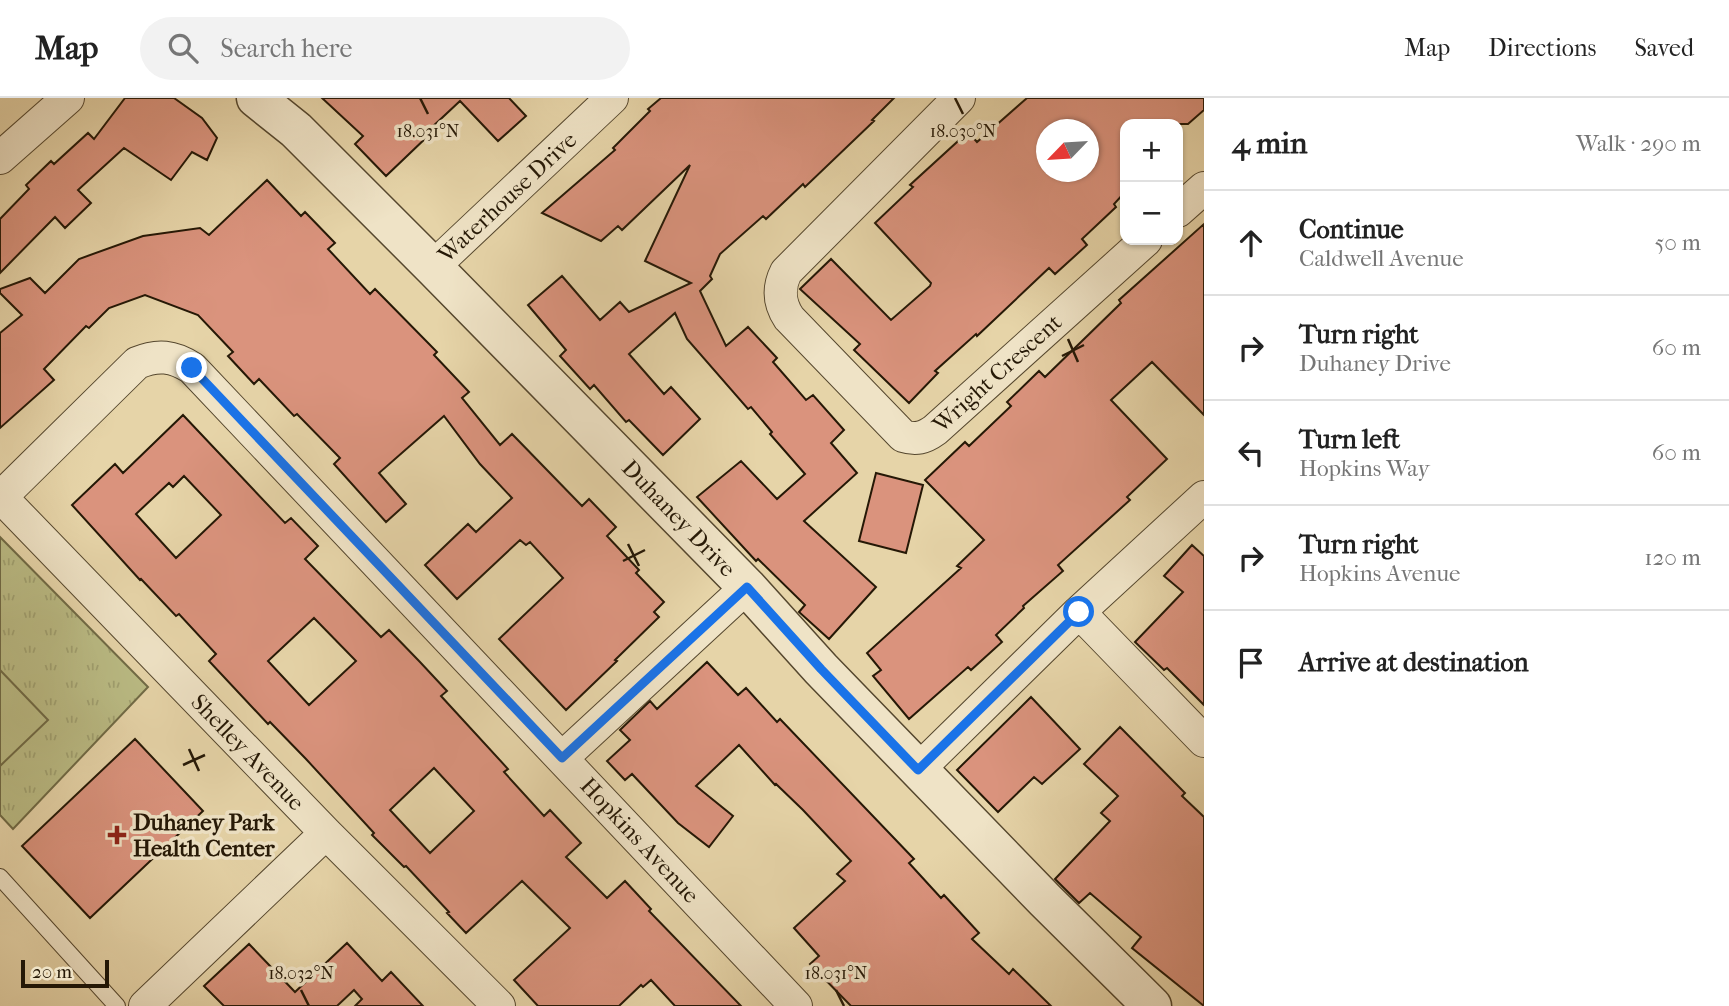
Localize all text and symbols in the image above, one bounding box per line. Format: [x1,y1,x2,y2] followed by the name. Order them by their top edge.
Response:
[140,17,630,80] search box
[35,29,98,68] text: Map
[164,29,202,67] icon: search
[220,33,352,64] text: Search here
[1404,34,1450,62] text: Map
[1488,34,1596,62] text: Directions
[1634,34,1694,62] text: Saved
[1036,119,1099,182] north arrow
[1120,119,1183,245] map controls
[1120,119,1183,182] button: +
[397,121,460,142] text: 18.031°N
[930,121,997,142] text: 18.030°N
[432,126,582,269] street label: Waterhouse Drive
[1232,126,1307,161] text: 4 min
[1576,130,1701,157] text: Walk · 290 m
[1120,182,1183,245] button: −
[1299,214,1404,245] text: Continue
[1232,224,1270,262] icon: ahead
[1654,229,1701,256] text: 50 m
[1299,245,1464,272] text: Caldwell Avenue
[927,309,1067,439] street label: Wright Crescent
[1299,319,1419,350] text: Turn right
[1232,329,1270,367] icon: right
[1652,334,1701,361] text: 60 m
[1299,350,1451,377] text: Duhaney Drive
[176,352,207,383] route end
[1299,424,1400,455] text: Turn left
[1232,434,1270,472] icon: left
[1652,439,1701,466] text: 60 m
[616,454,741,582] street label: Duhaney Drive
[1299,455,1430,482] text: Hopkins Way
[1299,529,1419,560] text: Turn right
[1232,539,1270,577] icon: right
[1644,544,1701,571] text: 120 m
[1299,560,1460,587] text: Hopkins Avenue
[1063,596,1094,627] route start
[1232,644,1270,682] icon: arrive
[1299,647,1529,678] text: Arrive at destination
[185,689,310,816] street label: Shelley Avenue
[575,772,705,909] street label: Hopkins Avenue
[133,809,276,862] place label: Duhaney Park Health Center
[107,825,127,845] marker: Duhaney Park Health Center
[21,957,108,989] scale bar
[32,961,72,983] text: 20 m
[268,963,334,984] text: 18.032°N
[805,963,868,984] text: 18.031°N

